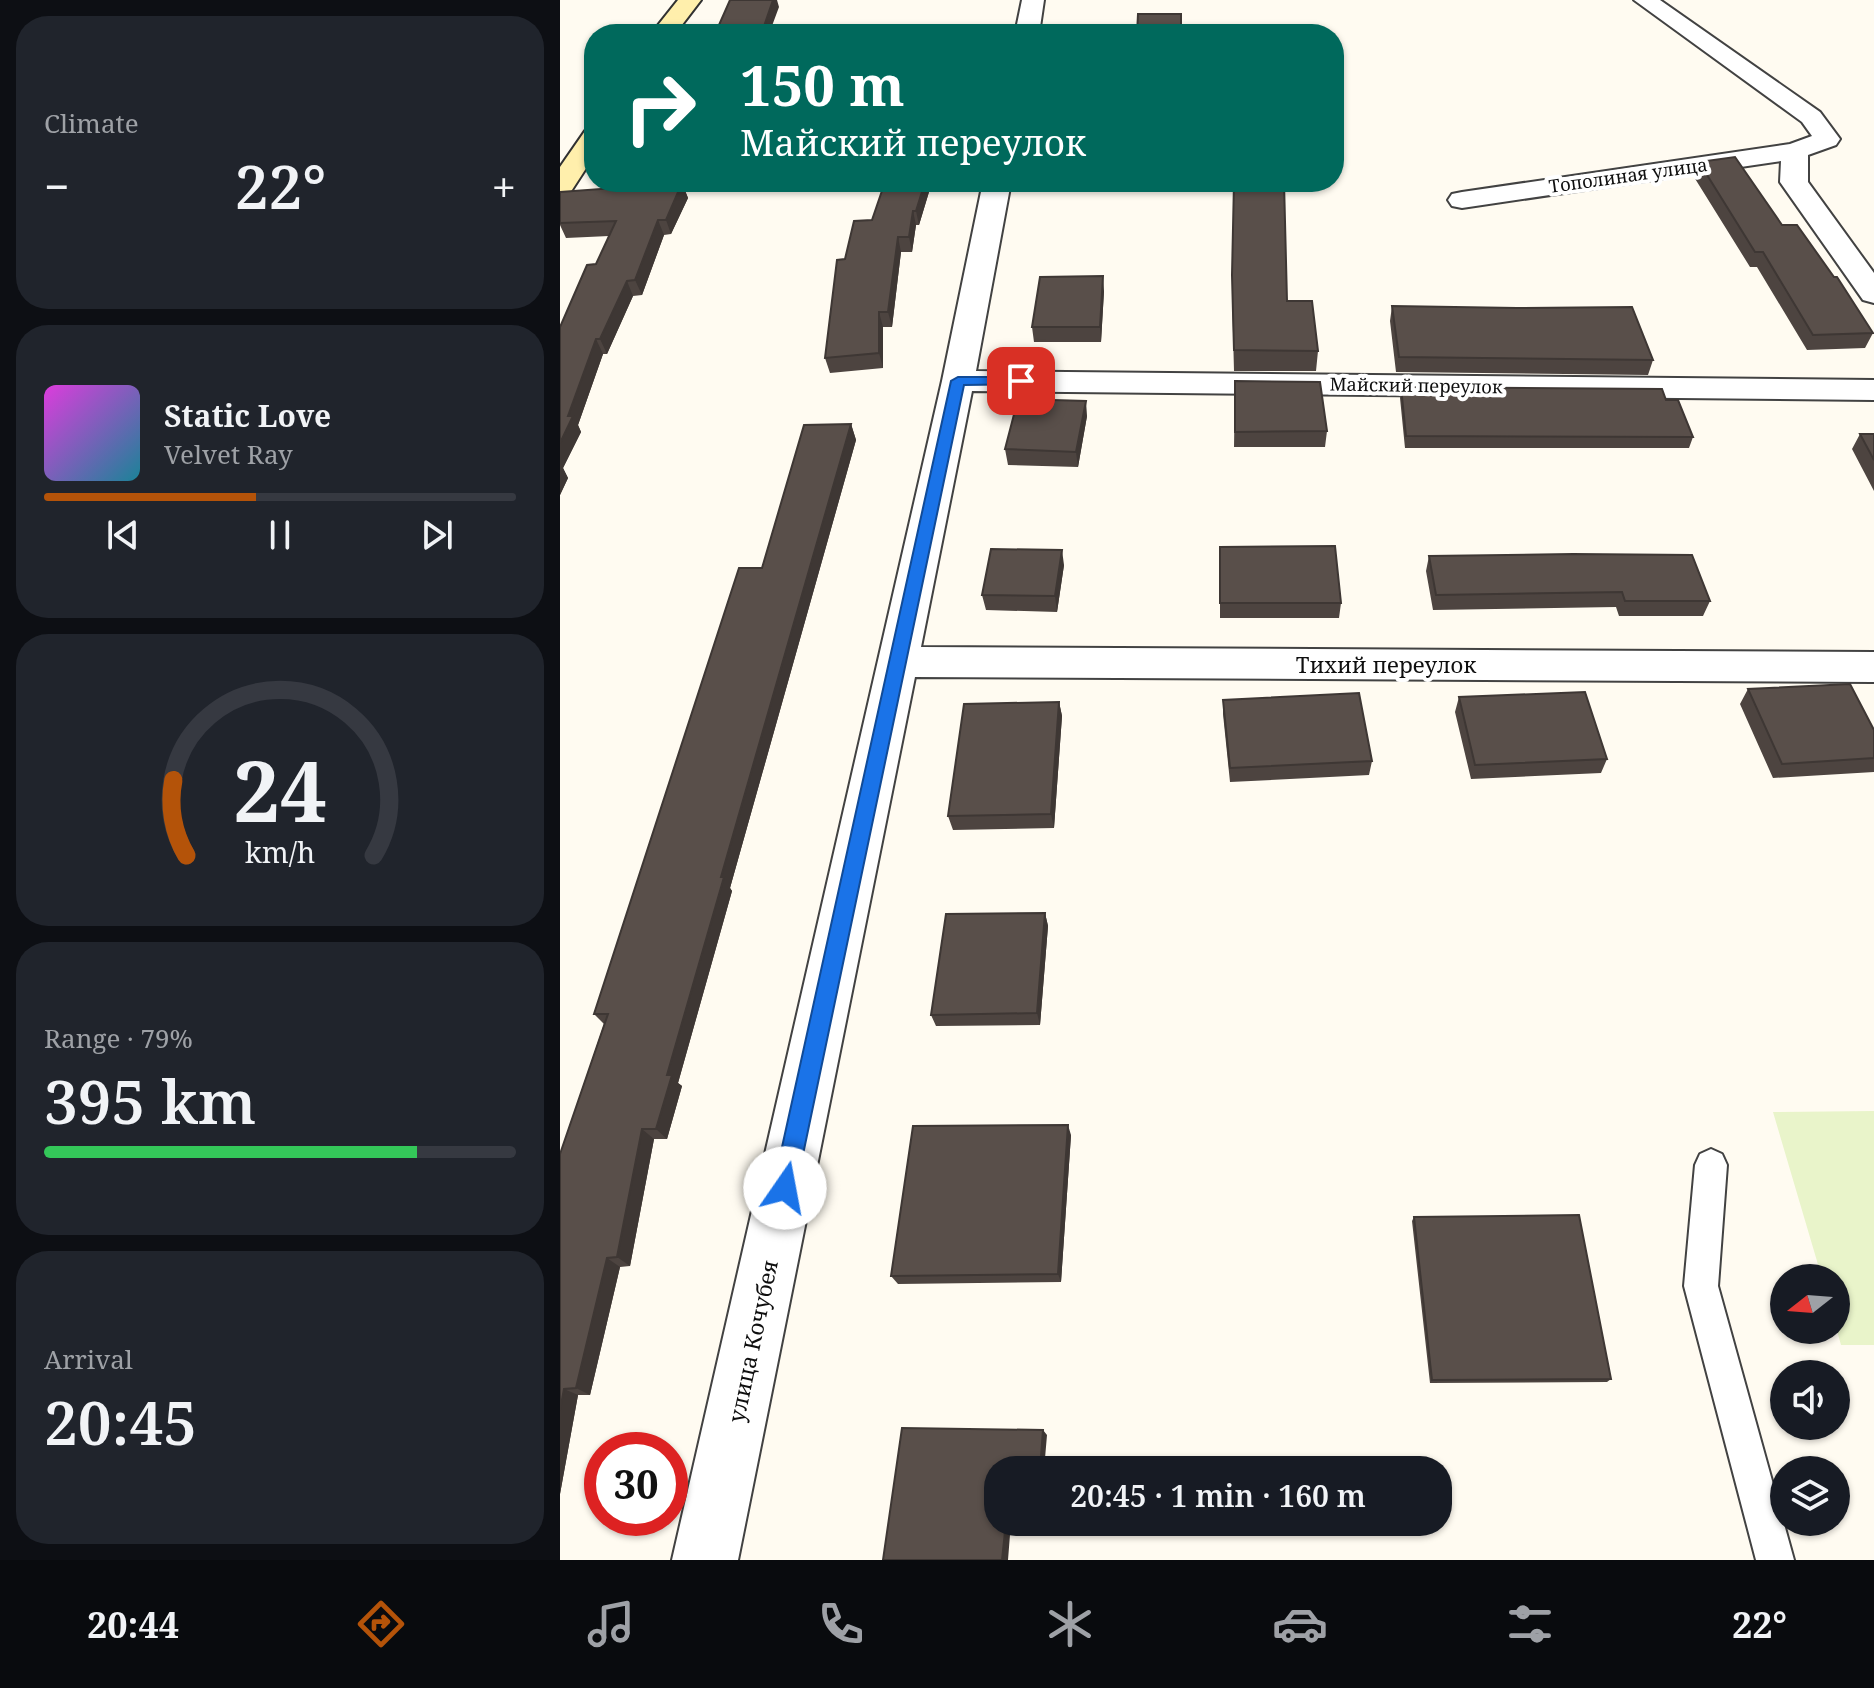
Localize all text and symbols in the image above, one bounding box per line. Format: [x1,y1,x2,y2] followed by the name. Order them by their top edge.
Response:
[740,46,905,122] text: 150 m
[608,56,712,160] icon: right
[44,105,139,141] text: Climate
[740,118,1086,167] text: Майский переулок
[235,145,326,227] text: 22°
[1547,152,1709,198] street label: Тополиная улица
[44,156,69,216] text: −
[491,156,516,216] text: +
[987,347,1055,415] pin
[999,359,1043,403] icon: arrive
[1329,371,1503,399] street label: Майский переулок
[164,395,331,436] text: Static Love
[164,436,293,472] text: Velvet Ray
[101,513,145,557] icon: previous
[258,513,302,557] icon: pause
[415,513,459,557] icon: next
[1296,649,1477,679] street label: Тихий переулок
[233,733,327,846] text: 24
[245,832,315,871] text: km/h
[44,1020,193,1056] text: Range · 79%
[44,1060,256,1142] text: 395 km
[743,1146,827,1230] position arrow
[720,1257,784,1425] street label: улица Кочубея
[1770,1264,1850,1344] north arrow
[1770,1264,1850,1536] map controls
[44,1341,133,1377] text: Arrival
[1770,1360,1850,1440] button: sound
[44,1381,197,1463] text: 20:45
[584,1432,688,1536] speed limit sign: 30
[1770,1456,1850,1536] button: layers
[1070,1475,1366,1516] text: 20:45 · 1 min · 160 m
[353,1596,409,1652] icon: directions
[583,1596,639,1652] icon: music
[813,1596,869,1652] icon: phone
[1042,1596,1098,1652] icon: climate
[1272,1596,1328,1652] icon: car
[1502,1596,1558,1652] icon: filters
[87,1600,179,1649] text: 20:44
[1732,1600,1787,1649] text: 22°

